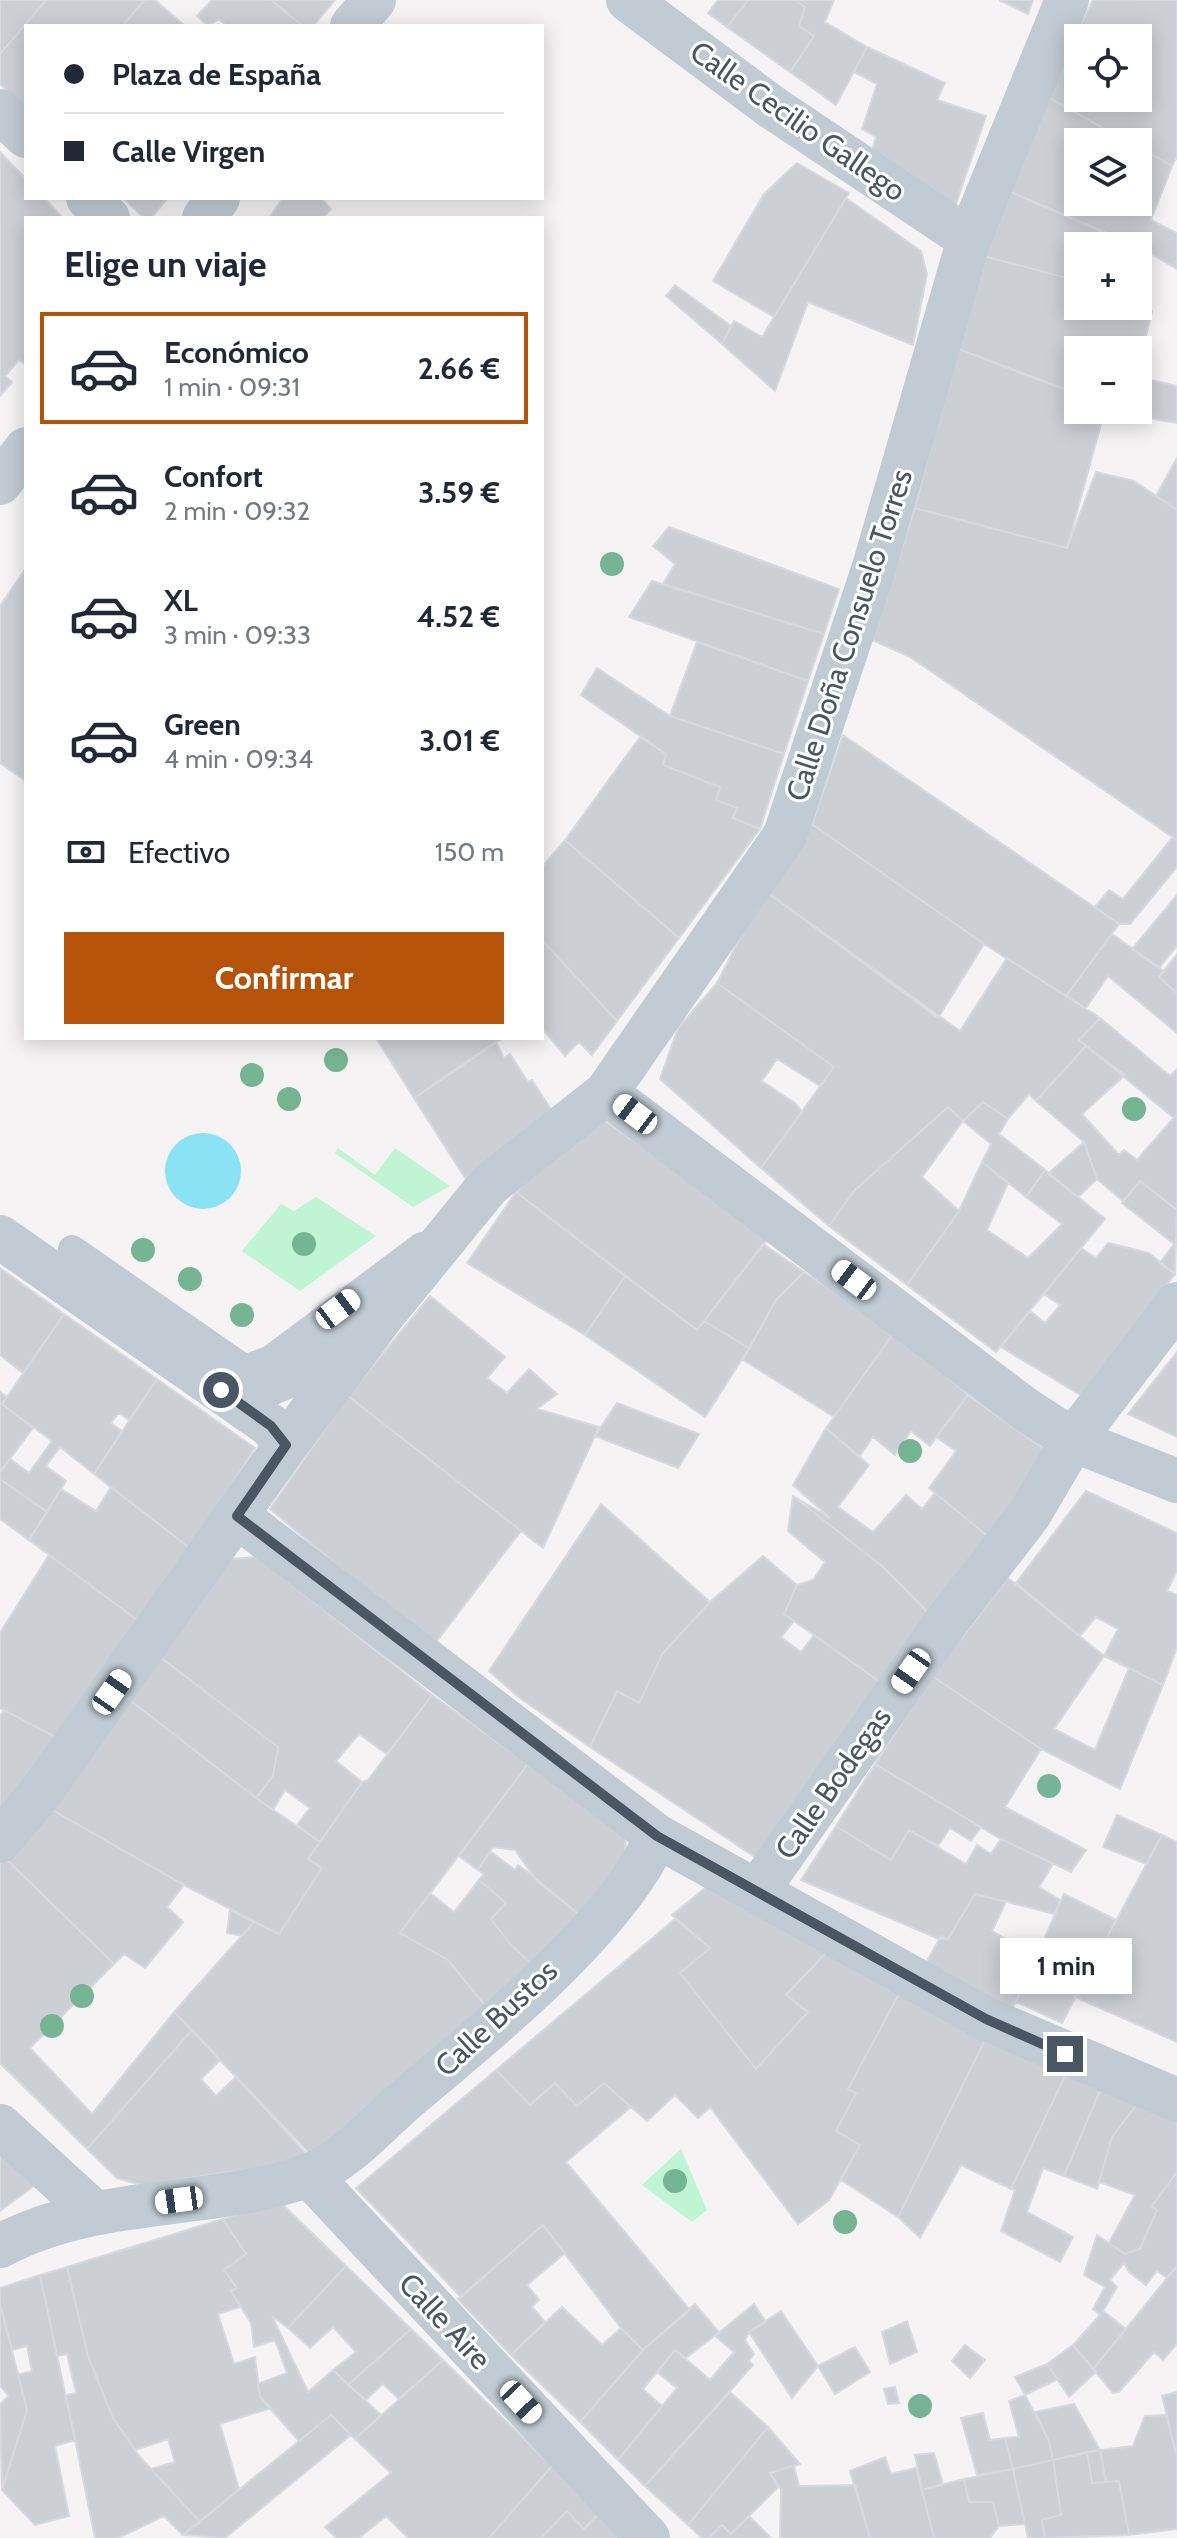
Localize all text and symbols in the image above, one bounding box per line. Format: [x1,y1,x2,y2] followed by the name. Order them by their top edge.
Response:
[1064,24,1152,424] map controls
[1064,24,1152,112] button: locate
[683,33,913,209] street label: Calle Cecilio Gallego
[112,56,321,93] text: Plaza de España
[1064,128,1152,216] button: layers
[112,133,265,170] text: Calle Virgen
[1064,232,1152,320] button: +
[64,242,267,286] text: Elige un viaje
[68,332,140,404] icon: car
[164,334,309,371] text: Económico
[1064,336,1152,424] button: −
[418,350,500,387] text: 2.66 €
[164,371,300,403] text: 1 min · 09:31
[68,456,140,528] icon: car
[164,458,263,495] text: Confort
[778,464,920,806] street label: Calle Doña Consuelo Torres
[418,474,500,511] text: 3.59 €
[164,495,310,527] text: 2 min · 09:32
[68,580,140,652] icon: car
[164,582,198,619] text: XL
[417,598,500,635] text: 4.52 €
[164,619,311,651] text: 3 min · 09:33
[68,704,140,776] icon: car
[164,706,241,743] text: Green
[419,722,500,759] text: 3.01 €
[164,743,313,775] text: 4 min · 09:34
[64,830,108,874] icon: cash
[128,834,230,871] text: Efectivo
[435,836,504,868] text: 150 m
[64,932,504,1024] button: Confirmar
[609,1090,661,1138] car
[828,1256,880,1304] car
[312,1285,364,1333] car
[203,1372,239,1408] route start
[887,1644,935,1698] car
[88,1665,136,1719] car
[767,1700,899,1866] street label: Calle Bodegas
[999,1938,1131,1994] callout: 1 min
[1037,1950,1095,1982] text: 1 min
[427,1952,565,2084] street label: Calle Bustos
[1047,2036,1083,2072] route end
[154,2185,204,2215] car
[391,2265,499,2377] street label: Calle Aire
[496,2376,546,2428] car

